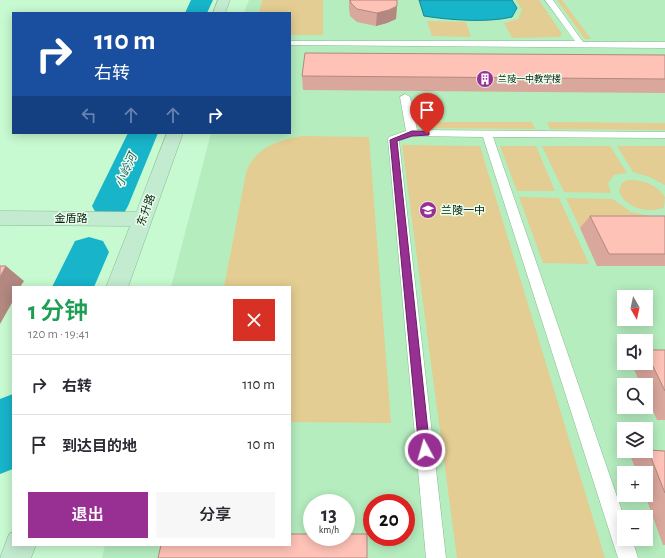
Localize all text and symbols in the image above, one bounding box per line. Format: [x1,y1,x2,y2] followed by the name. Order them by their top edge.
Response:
[94,27,156,55] text: 110 m
[28,28,80,80] icon: right
[94,65,130,83] text: 右转
[475,69,495,89] building icon: 兰陵一中教学楼
[498,74,561,84] place label: 兰陵一中教学楼
[410,93,444,134] pin
[416,99,438,121] icon: arrive
[78,104,100,126] icon: left
[120,104,142,126] icon: ahead
[162,104,184,126] icon: ahead
[204,104,226,126] icon: right
[112,149,140,189] water label: 小岭河
[134,192,157,227] street label: 东升路
[418,200,438,220] school or university icon: 兰陵一中
[441,204,485,216] place label: 兰陵一中
[55,212,88,224] street label: 金盾路
[617,290,653,326] north arrow
[617,290,653,546] map controls
[233,299,275,341] button: close
[28,300,88,324] text: 1 分钟
[28,328,89,341] text: 120 m · 19:41
[617,334,653,370] button: sound
[28,374,50,396] icon: right
[242,377,275,392] text: 110 m
[617,378,653,414] button: search
[62,379,92,394] text: 右转
[617,422,653,458] button: layers
[404,429,446,471] position arrow
[28,434,50,456] icon: arrive
[247,437,275,452] text: 10 m
[62,439,137,454] text: 到达目的地
[617,466,653,502] button: +
[28,492,148,538] button: 退出
[156,492,275,538] button: 分享
[363,494,415,546] speed limit sign: 20
[321,505,337,525] text: 13
[617,510,653,546] button: −
[319,525,339,535] text: km/h

